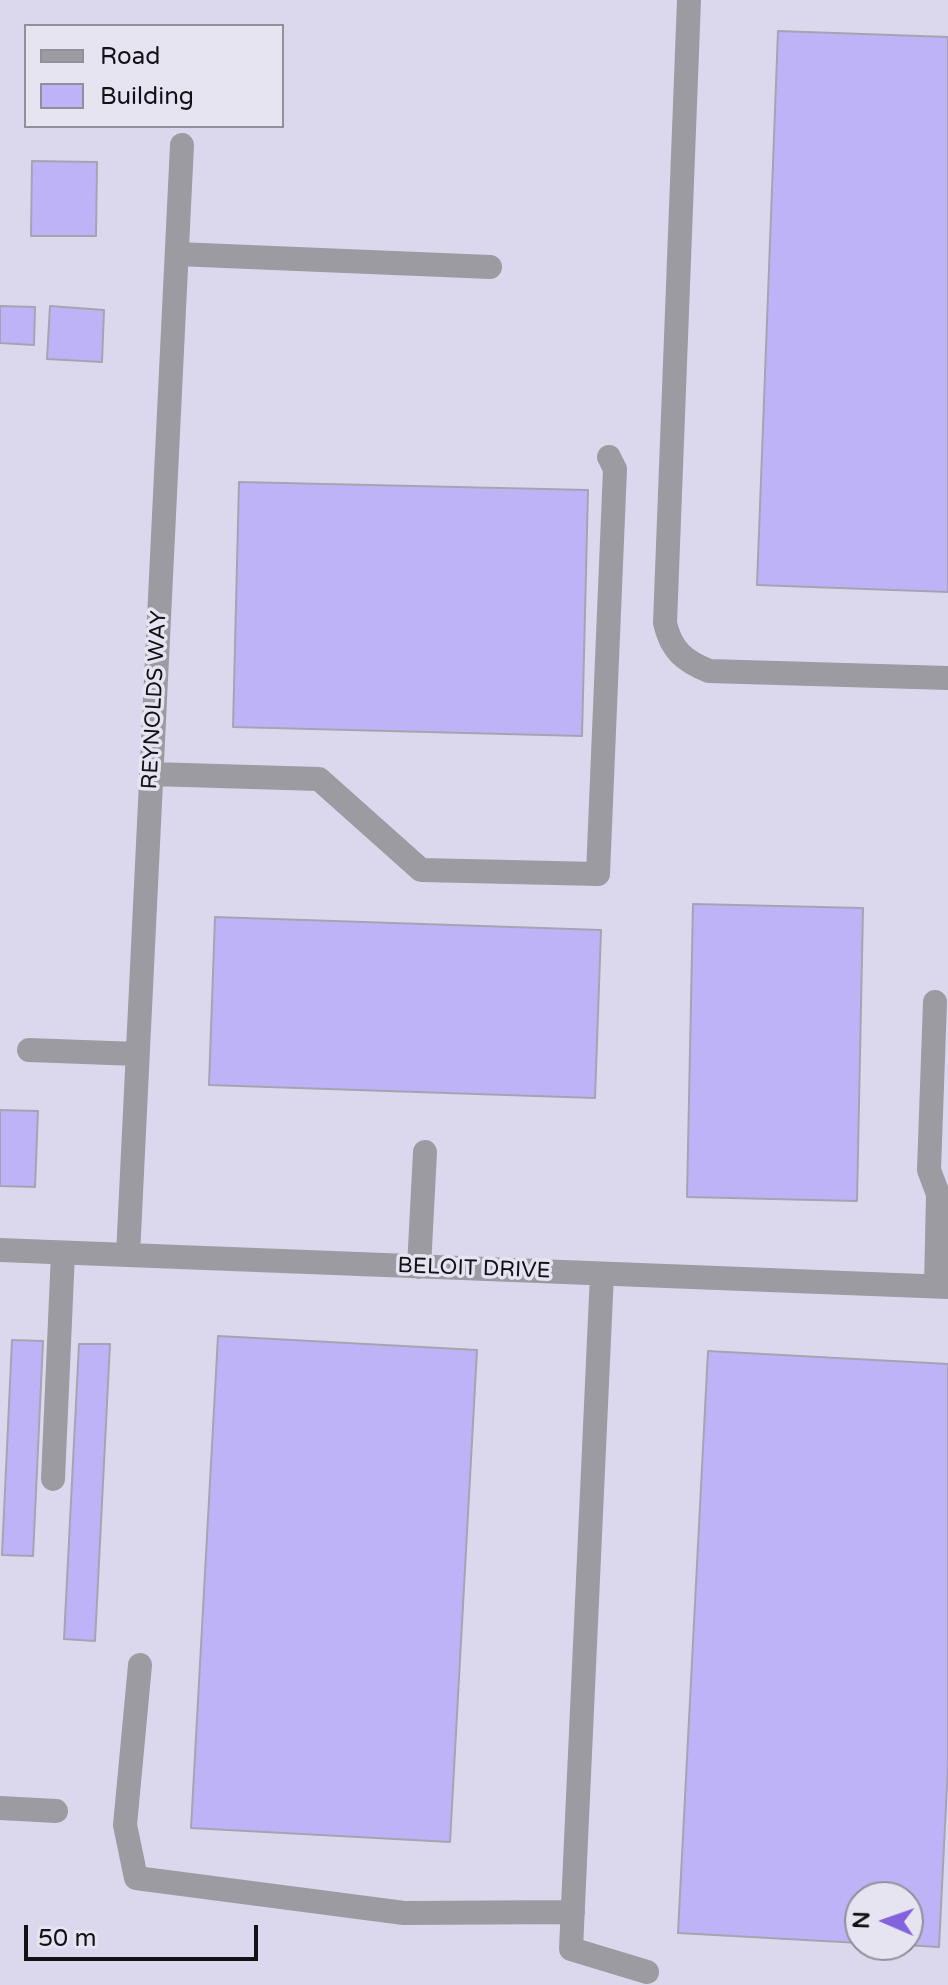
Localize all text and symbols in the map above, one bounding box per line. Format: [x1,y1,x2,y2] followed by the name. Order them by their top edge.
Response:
[24,24,284,128] legend
[100,42,160,71] text: Road
[100,82,194,111] text: Building
[137,610,173,790] street label: REYNOLDS WAY
[397,1253,551,1285] street label: BELOIT DRIVE
[844,1881,924,1961] north arrow
[28,1909,262,1959] scale bar
[849,1911,875,1930] text: N
[38,1924,96,1953] text: 50 m

